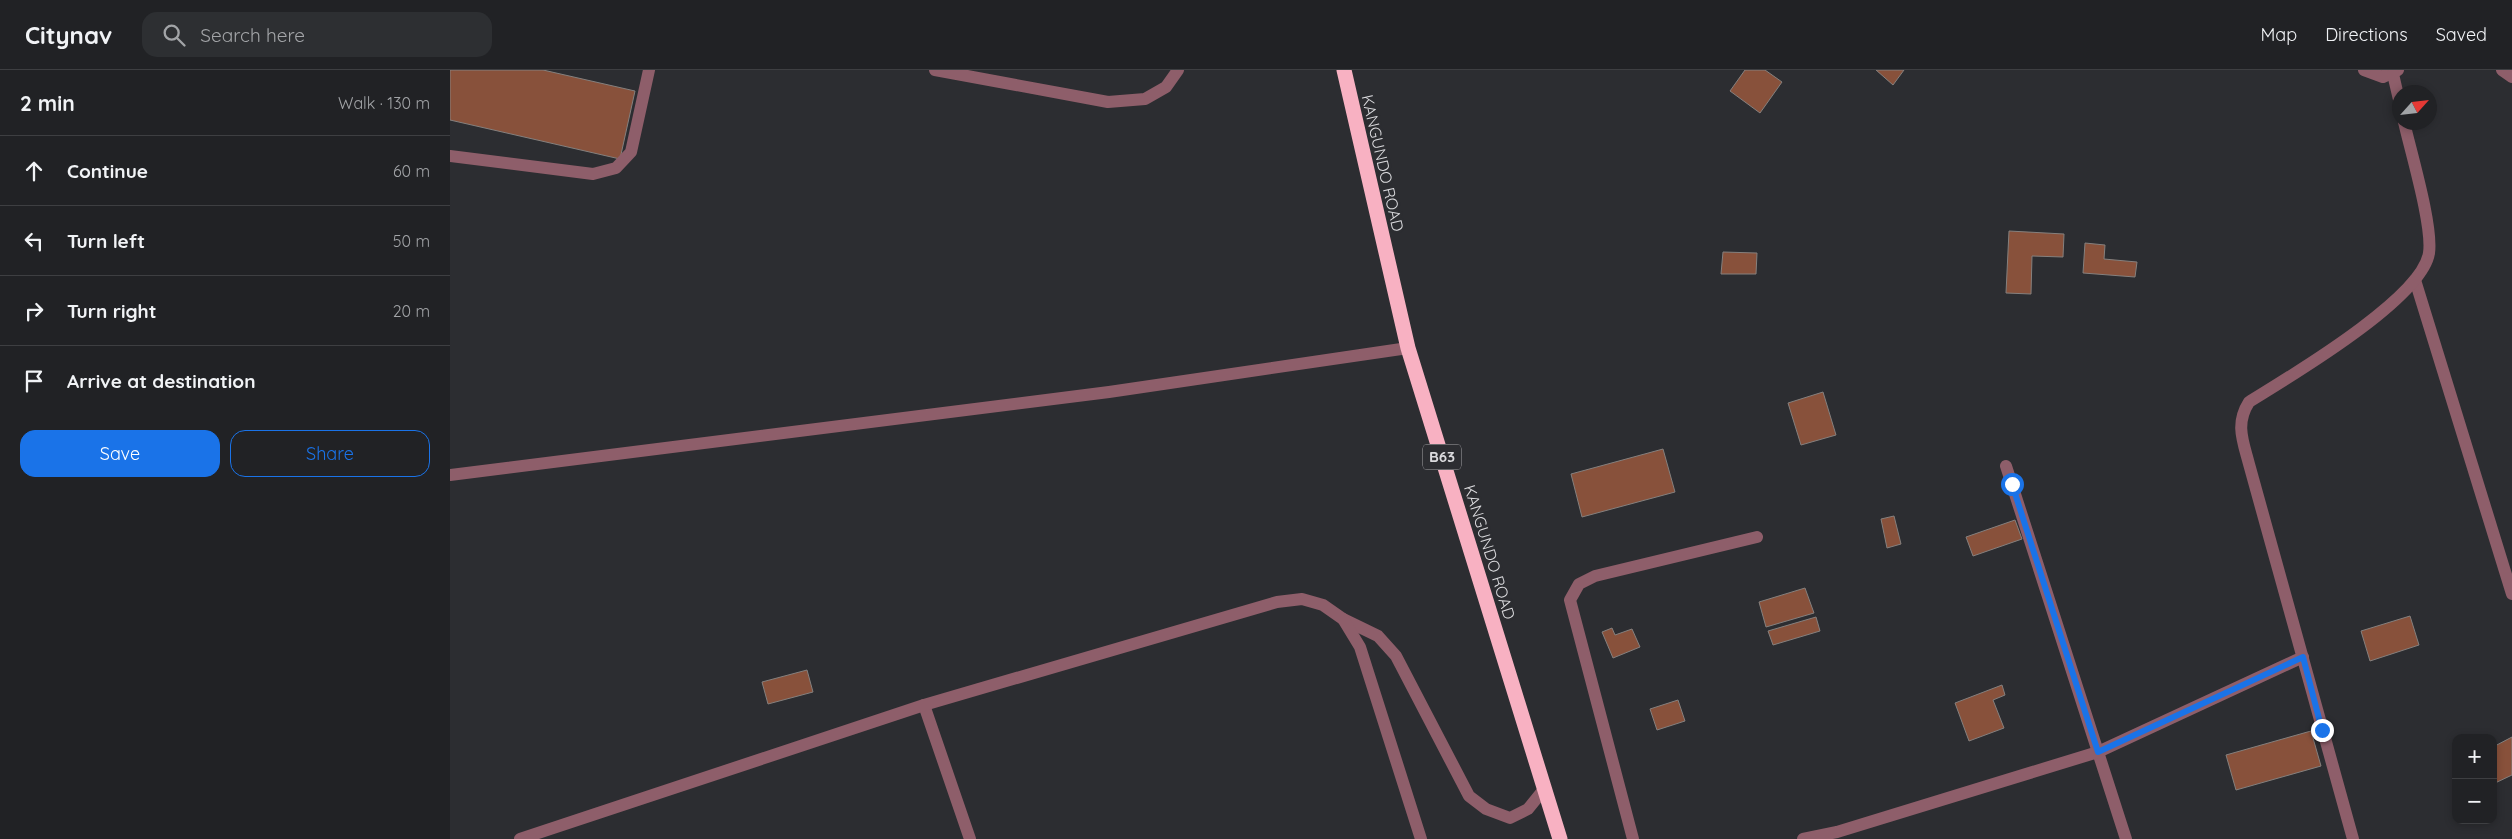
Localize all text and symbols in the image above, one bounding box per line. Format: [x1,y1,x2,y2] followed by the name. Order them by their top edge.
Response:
[142,12,492,57] search box
[25,20,112,50] text: Citynav
[160,21,188,49] icon: search
[200,23,305,47] text: Search here
[2260,23,2297,46] text: Map
[2325,23,2408,46] text: Directions
[2436,23,2487,46] text: Saved
[2392,85,2437,130] north arrow
[20,90,75,116] text: 2 min
[338,93,430,113] text: Walk · 130 m
[1358,93,1408,233] street label: KANGUNDO ROAD
[20,157,48,185] icon: ahead
[67,159,148,183] text: Continue
[393,161,430,181] text: 60 m
[20,227,48,255] icon: left
[67,229,145,253] text: Turn left
[393,231,430,251] text: 50 m
[20,297,48,325] icon: right
[67,299,156,323] text: Turn right
[393,301,430,321] text: 20 m
[20,367,48,395] icon: arrive
[67,369,256,393] text: Arrive at destination
[20,430,220,477] button: Save
[230,430,430,477] button: Share
[1423,444,1461,470] road number: B63
[2001,473,2024,496] route start
[1460,482,1520,622] street label: KANGUNDO ROAD
[2311,719,2334,742] route end
[2452,734,2497,824] map controls
[2452,734,2497,779] button: +
[2452,779,2497,824] button: −

